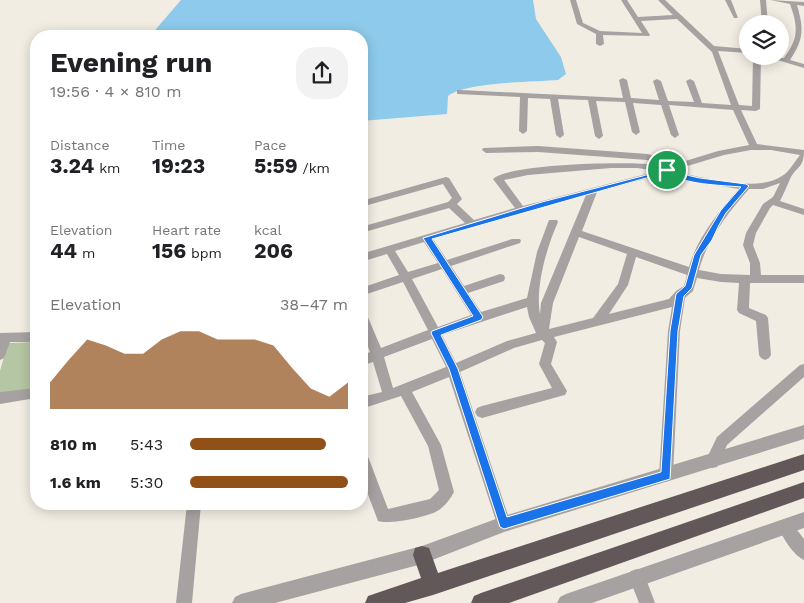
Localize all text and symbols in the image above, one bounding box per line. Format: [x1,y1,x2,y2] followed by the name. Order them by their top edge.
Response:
[739,15,789,65] map controls
[739,15,789,65] button: layers
[50,46,212,79] text: Evening run
[296,47,348,99] button: share
[50,82,182,101] text: 19:56 · 4 × 810 m
[50,137,110,153] text: Distance
[152,137,185,153] text: Time
[254,137,286,153] text: Pace
[646,149,688,191] pin
[50,153,94,178] text: 3.24
[152,153,205,178] text: 19:23
[254,153,298,178] text: 5:59
[653,156,681,184] icon: arrive
[94,160,120,176] text: km
[298,160,330,176] text: /km
[50,222,113,238] text: Elevation
[152,222,221,238] text: Heart rate
[254,222,282,238] text: kcal
[50,238,77,263] text: 44
[152,238,186,263] text: 156
[254,238,293,263] text: 206
[77,245,95,261] text: m
[186,245,222,261] text: bpm
[50,295,121,314] text: Elevation
[280,295,348,314] text: 38–47 m
[50,435,97,454] text: 810 m
[130,435,163,454] text: 5:43
[50,473,101,492] text: 1.6 km
[130,473,163,492] text: 5:30

